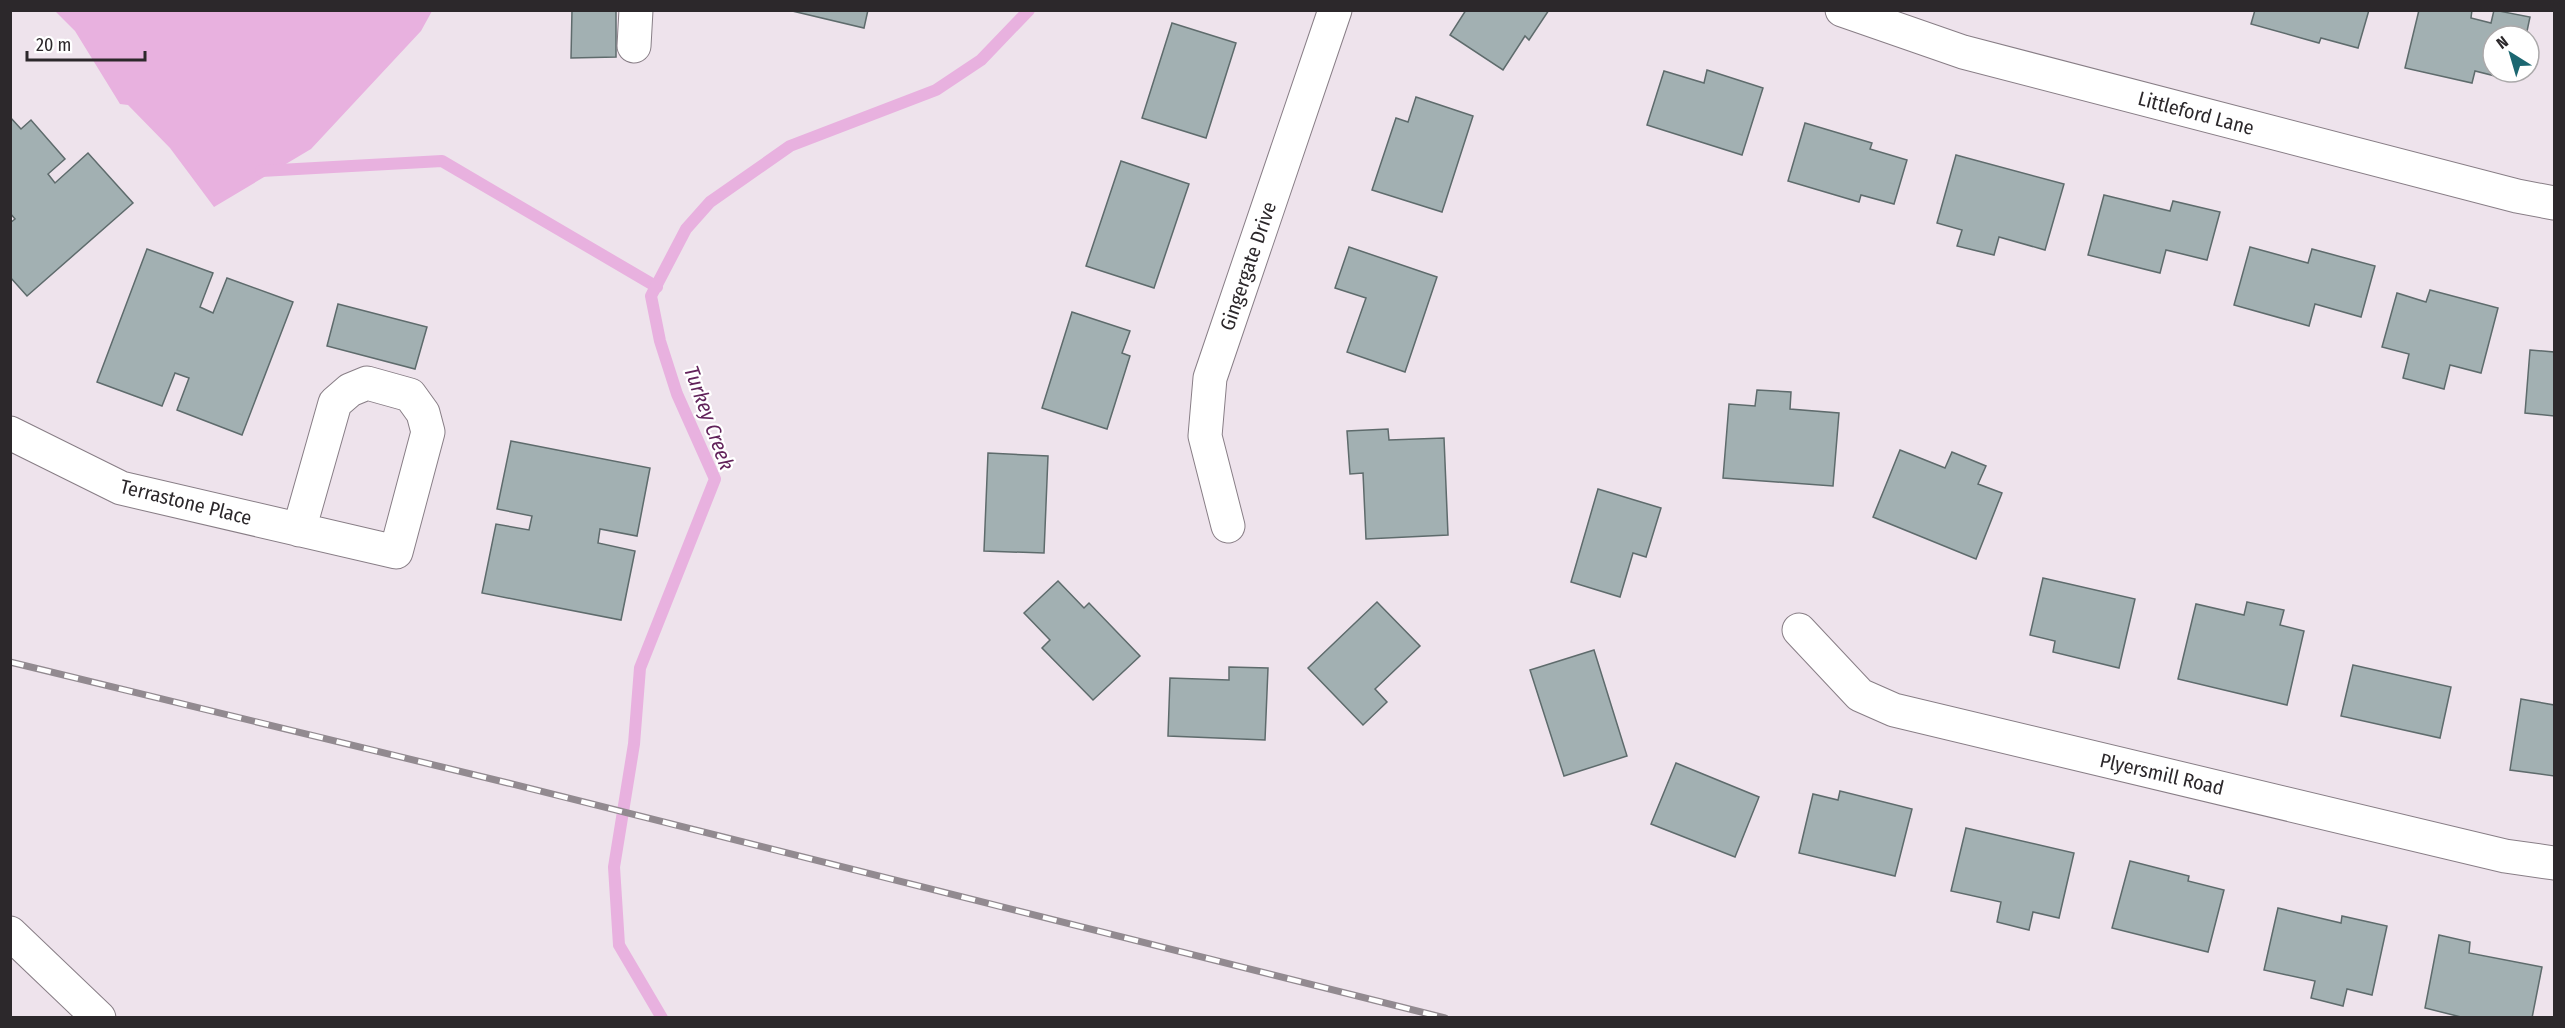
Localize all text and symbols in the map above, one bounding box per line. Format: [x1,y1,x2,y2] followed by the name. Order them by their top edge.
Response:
[27,24,146,62] scale bar
[2481,24,2541,84] north arrow
[2493,32,2512,53] text: N
[36,34,71,56] text: 20 m
[2135,86,2257,140] street label: Littleford Lane
[1215,198,1281,334] street label: Gingergate Drive
[678,363,740,473] water label: Turkey Creek
[118,474,254,530] street label: Terrastone Place
[2098,748,2226,800] street label: Plyersmill Road

